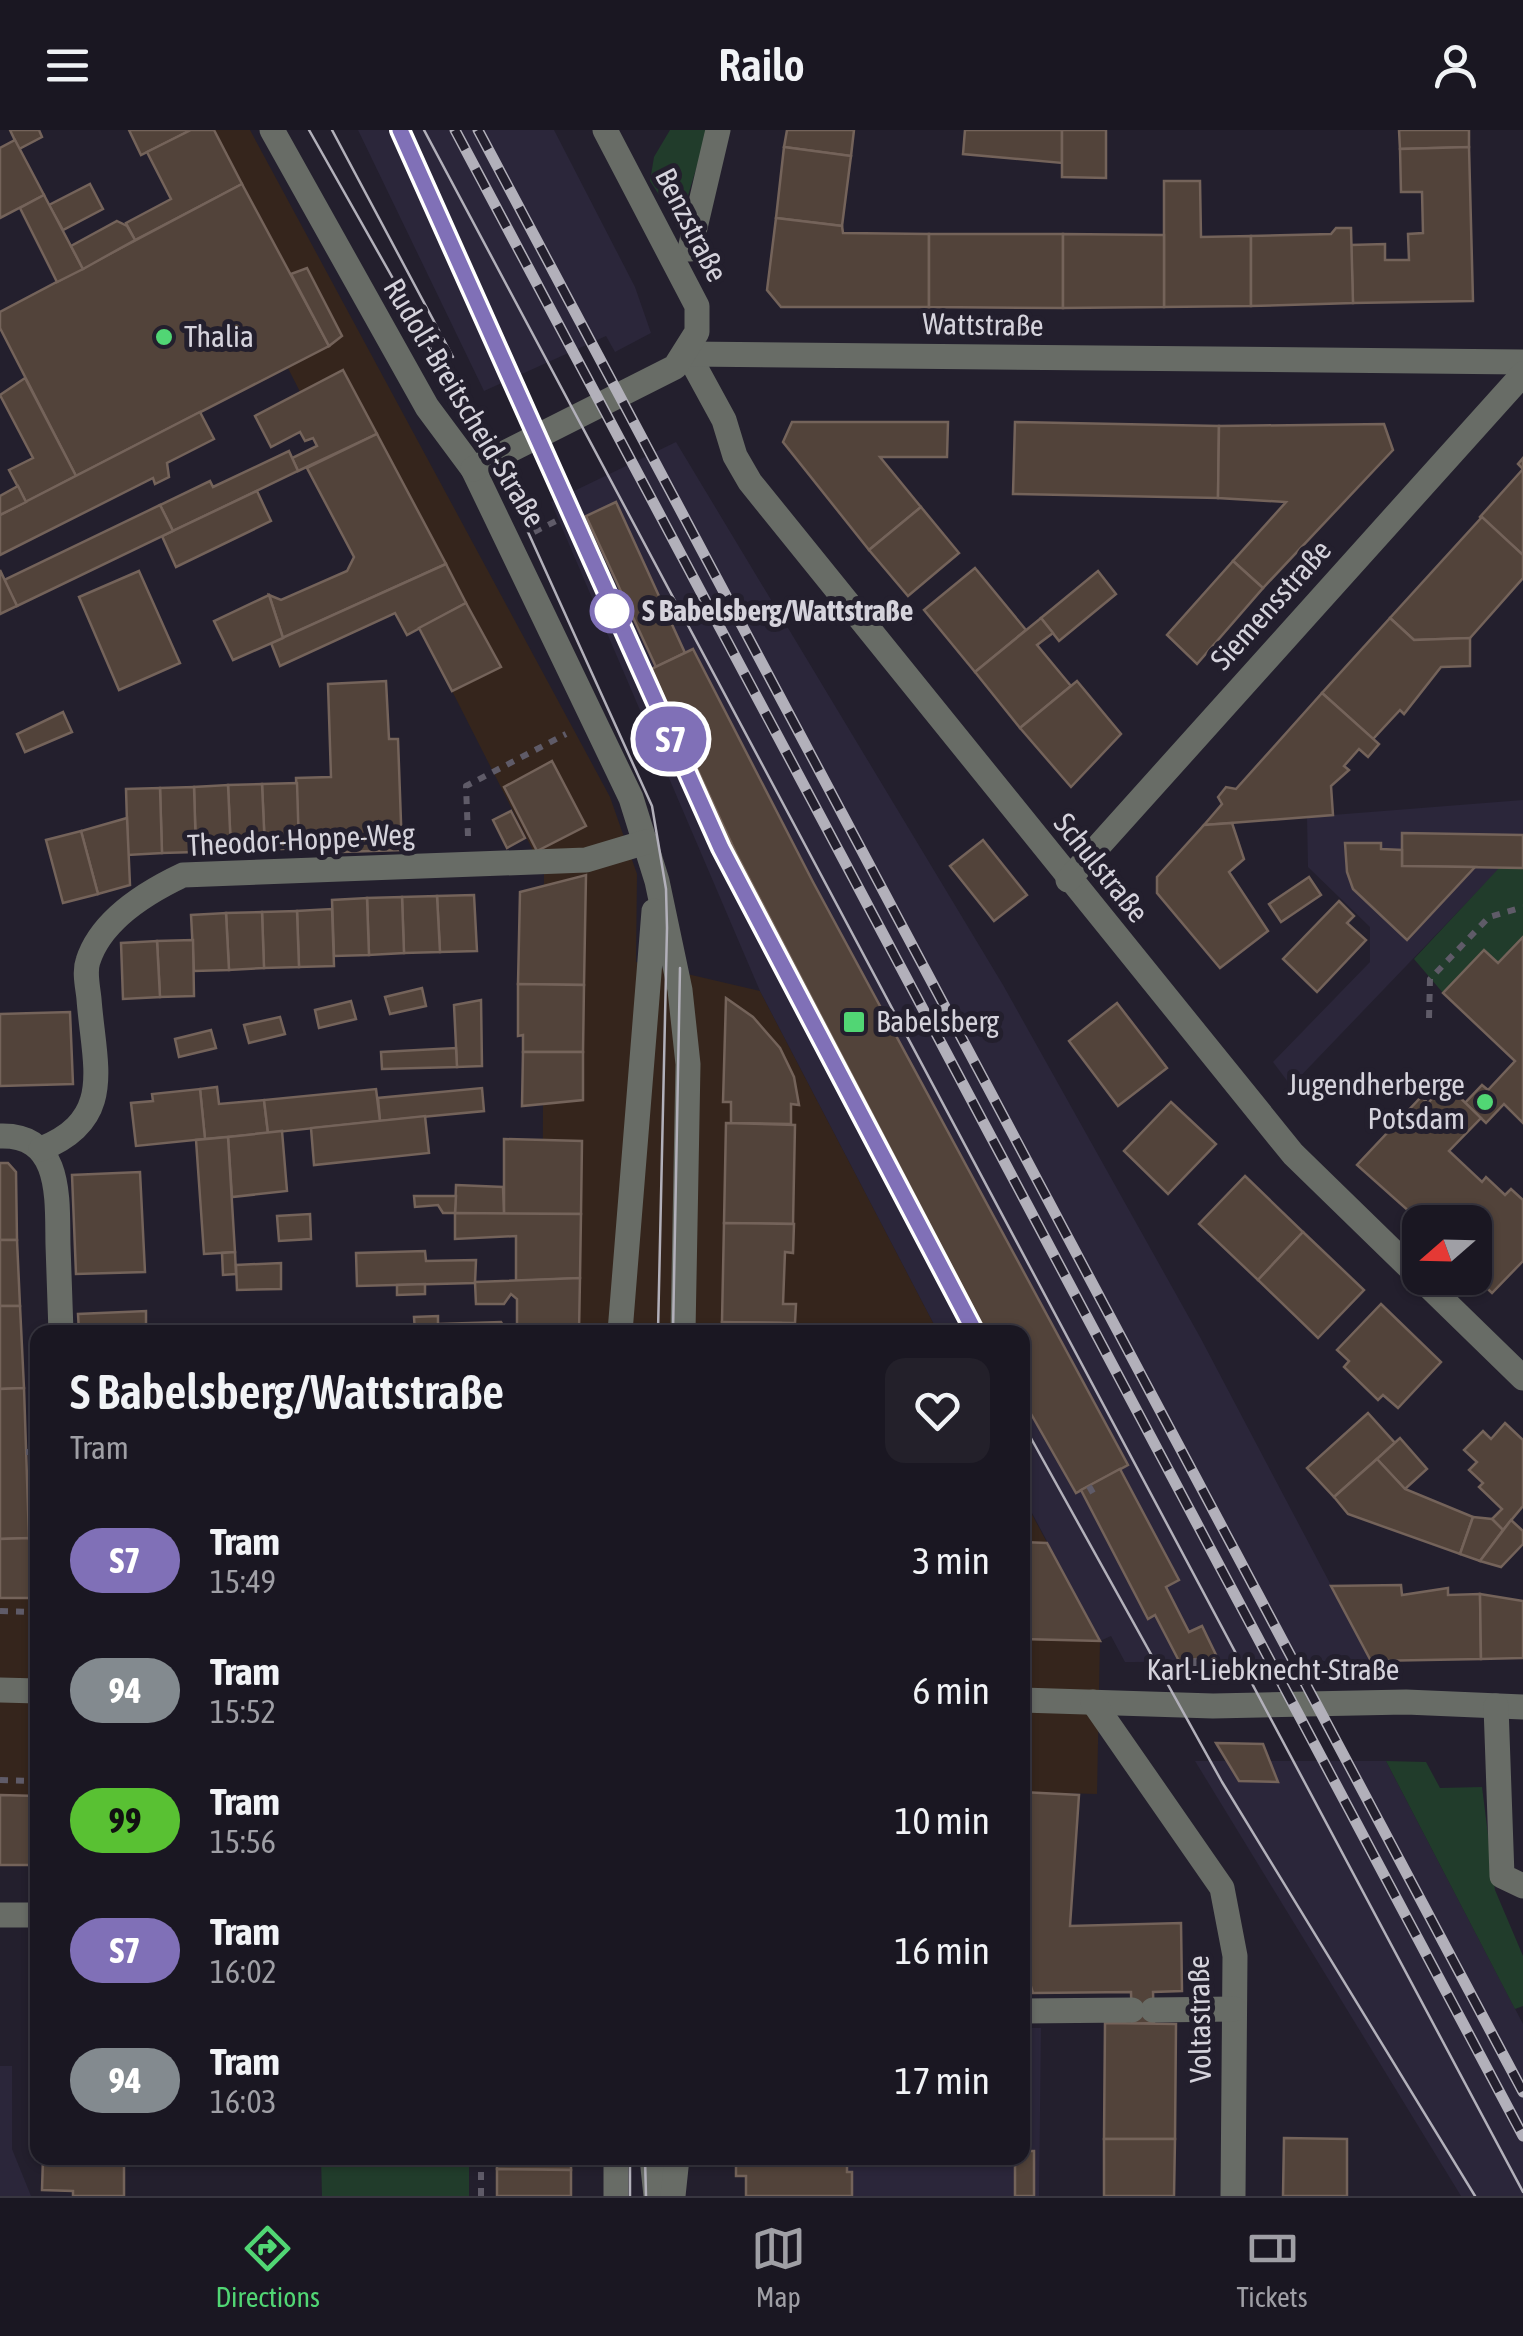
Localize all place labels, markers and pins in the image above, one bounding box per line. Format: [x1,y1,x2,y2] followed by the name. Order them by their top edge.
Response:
[184,319,254,353] place label: Thalia
[153,326,175,348] marker: Thalia
[591,590,633,632] marker: S Babelsberg/Wattstraße
[642,593,913,627] place label: S Babelsberg/Wattstraße
[876,1004,999,1038] place label: Babelsberg
[841,1009,867,1035] marker: Babelsberg
[1287,1067,1465,1135] place label: Jugendherberge Potsdam
[1474,1091,1496,1113] marker: Jugendherberge Potsdam

